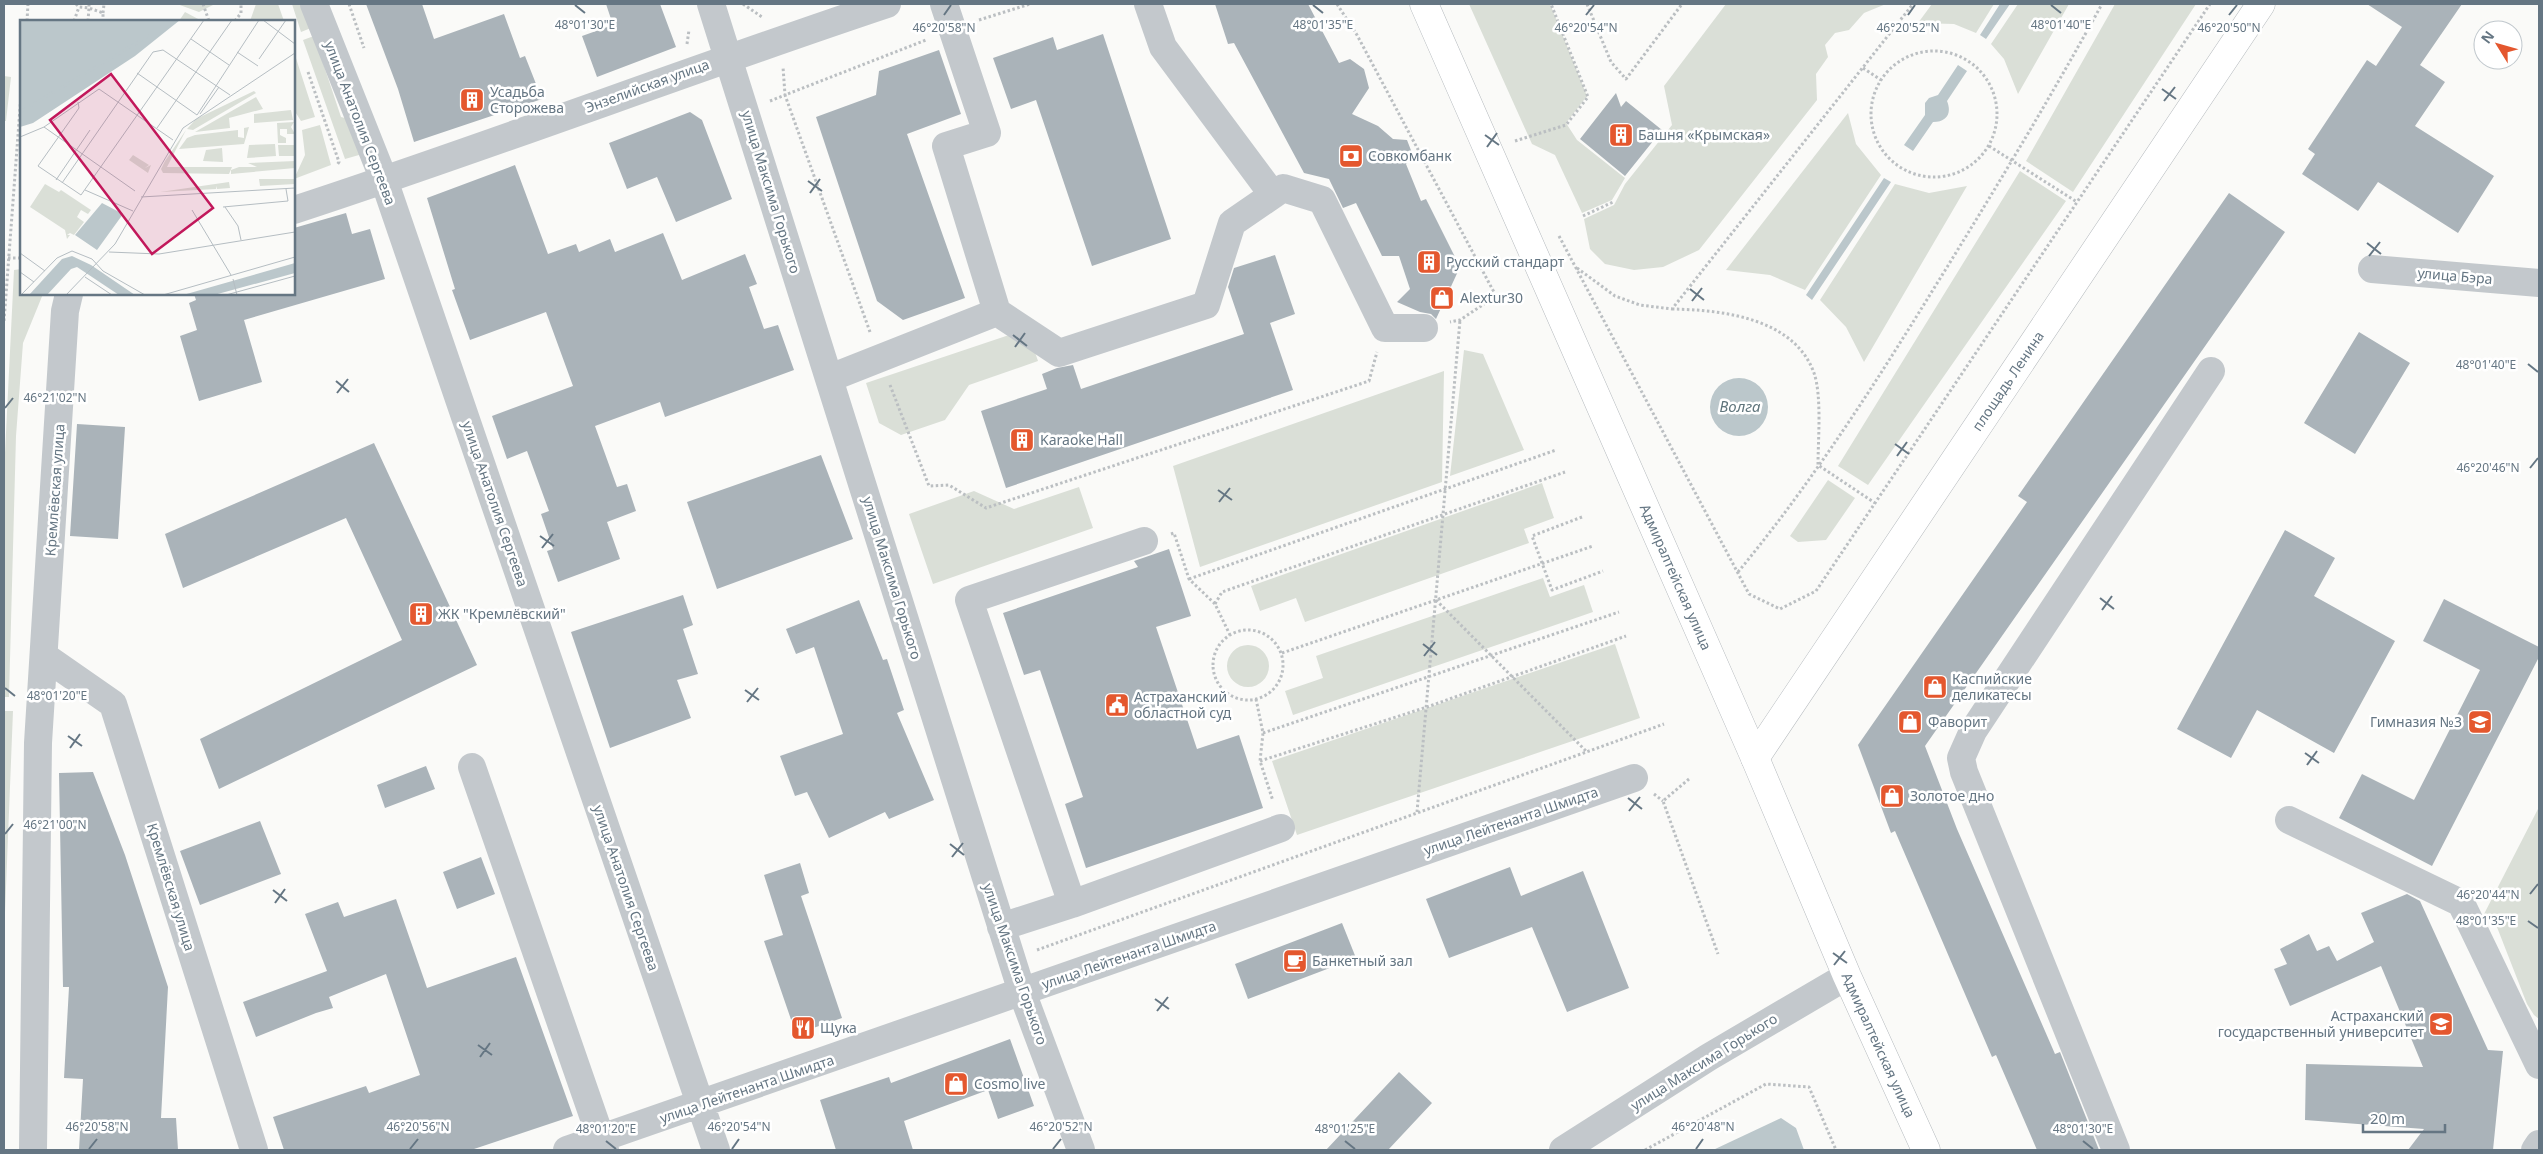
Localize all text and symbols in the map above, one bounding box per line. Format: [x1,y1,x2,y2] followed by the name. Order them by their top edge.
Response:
[555,16,615,33] text: 48°01'30"E
[1293,16,1353,33] text: 48°01'35"E
[2031,16,2091,33] text: 48°01'40"E
[912,19,976,36] text: 46°20'58"N
[1554,19,1618,36] text: 46°20'54"N
[1876,19,1940,36] text: 46°20'52"N
[2197,19,2261,36] text: 46°20'50"N
[20,20,295,295] inset map
[2473,20,2523,70] north arrow
[2476,27,2498,47] text: N
[320,38,401,207] street label: улица Анатолия Сергеева
[582,54,712,117] street label: Энзелийская улица
[490,82,564,117] place label: Усадьба Сторожева
[459,87,485,113] building icon: Усадьба Сторожева
[738,108,805,276] street label: улица Максима Горького
[1608,122,1634,148] building icon: Башня «Крымская»
[1638,125,1770,144] place label: Башня «Крымская»
[1338,143,1364,169] bank icon: Совкомбанк
[1368,146,1452,165] place label: Совкомбанк
[1416,249,1442,275] building icon: Русский стандарт
[1446,252,1565,271] place label: Русский стандарт
[2417,263,2493,288] street label: улица Бэра
[1429,285,1455,311] shop icon: Alextur30
[1460,288,1523,307] place label: Alextur30
[1967,327,2048,434] street label: площадь Ленина
[2456,356,2516,373] text: 48°01'40"E
[23,389,87,406] text: 46°21'02"N
[1720,396,1761,416] water label: Волга
[458,418,533,589] street label: улица Анатолия Сергеева
[40,423,69,557] street label: Кремлёвская улица
[1009,427,1035,453] building icon: Karaoke Hall
[1040,430,1123,449] place label: Karaoke Hall
[2456,459,2520,476] text: 46°20'46"N
[859,494,926,662] street label: улица Максима Горького
[1636,501,1716,653] street label: Адмиралтейская улица
[408,601,434,627] building icon: ЖК "Кремлёвский"
[438,604,566,623] place label: ЖК "Кремлёвский"
[1952,669,2032,704] place label: Каспийские деликатесы
[1922,674,1948,700] shop icon: Каспийские деликатесы
[27,687,87,704] text: 48°01'20"E
[1134,687,1232,722] place label: Астраханский областной суд
[1104,692,1130,718] public building icon: Астраханский областной суд
[1897,709,1923,735] shop icon: Фаворит
[2467,709,2493,735] school or university icon: Гимназия №3
[1928,712,1988,731] place label: Фаворит
[2370,712,2462,731] place label: Гимназия №3
[1421,782,1600,859] street label: улица Лейтенанта Шмидта
[1879,783,1905,809] shop icon: Золотое дно
[1910,786,1994,805] place label: Золотое дно
[589,802,664,973] street label: улица Анатолия Сергеева
[23,816,87,833] text: 46°21'00"N
[143,821,200,953] street label: Кремлёвская улица
[979,881,1052,1047] street label: улица Максима Горького
[2456,886,2520,903] text: 46°20'44"N
[2456,912,2516,929] text: 48°01'35"E
[1039,916,1218,993] street label: улица Лейтенанта Шмидта
[1282,948,1308,974] cafe icon: Банкетный зал
[1312,951,1413,970] place label: Банкетный зал
[1838,969,1920,1121] street label: Адмиралтейская улица
[2218,1006,2424,1041] place label: Астраханский государственный университет
[1627,1009,1781,1115] street label: улица Максима Горького
[2428,1011,2454,1037] school or university icon: Астраханский государственный университет
[790,1015,816,1041] restaurant icon: Щука
[820,1018,857,1037] place label: Щука
[657,1050,836,1127] street label: улица Лейтенанта Шмидта
[943,1071,969,1097] shop icon: Cosmo live
[974,1074,1046,1093] place label: Cosmo live
[2363,1102,2446,1134] scale bar
[2370,1108,2405,1128] text: 20 m
[65,1118,129,1135] text: 46°20'58"N
[386,1118,450,1135] text: 46°20'56"N
[707,1118,771,1135] text: 46°20'54"N
[1029,1118,1093,1135] text: 46°20'52"N
[1671,1118,1735,1135] text: 46°20'48"N
[576,1120,636,1137] text: 48°01'20"E
[1315,1120,1375,1137] text: 48°01'25"E
[2053,1120,2113,1137] text: 48°01'30"E

